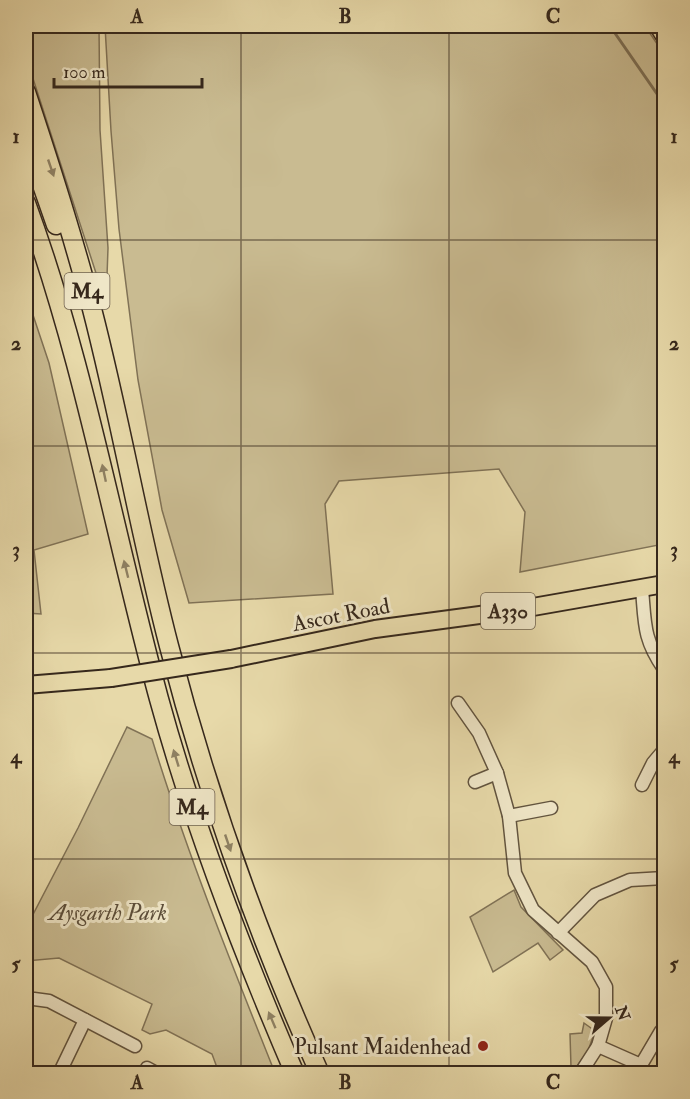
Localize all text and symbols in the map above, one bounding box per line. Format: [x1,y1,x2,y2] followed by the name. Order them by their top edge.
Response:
[130,4,144,29] text: A
[338,4,352,29] text: B
[546,4,560,29] text: C
[54,51,202,89] scale bar
[63,61,106,84] text: 100 m
[12,124,20,149] text: 1
[670,124,678,149] text: 1
[47,159,56,177] one-way arrow
[64,273,110,309] road number: M4
[11,331,21,356] text: 2
[669,331,679,356] text: 2
[99,464,108,483] one-way arrow
[12,537,20,562] text: 3
[670,537,678,562] text: 3
[120,560,130,579] one-way arrow
[289,592,392,638] street label: Ascot Road
[481,593,535,629] road number: A330
[10,744,23,769] text: 4
[668,744,681,769] text: 4
[171,749,180,767] one-way arrow
[170,789,214,825] road number: M4
[224,834,234,852] one-way arrow
[47,899,167,927] park label: Aysgarth Park
[12,951,22,976] text: 5
[670,951,680,976] text: 5
[579,988,639,1048] north arrow
[610,1002,634,1024] text: N
[267,1011,276,1028] one-way arrow
[294,1033,471,1061] place label: Pulsant Maidenhead
[476,1039,490,1053] marker: Pulsant Maidenhead
[130,1070,144,1095] text: A
[338,1070,352,1095] text: B
[546,1070,560,1095] text: C

